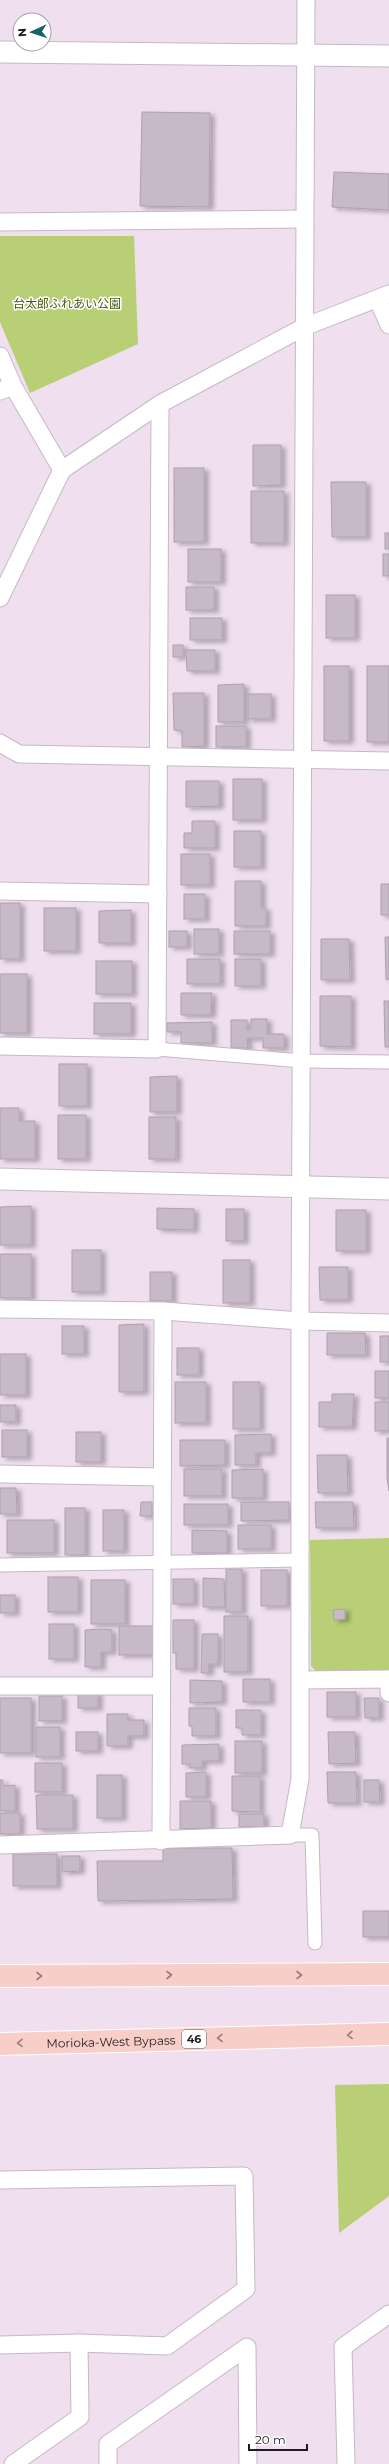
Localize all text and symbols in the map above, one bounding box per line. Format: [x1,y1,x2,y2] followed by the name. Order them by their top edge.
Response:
[12,12,52,52] north arrow
[15,28,29,37] text: N
[13,296,121,311] park label: 台太郎ふれあい公園
[166,1971,172,1979] one-way arrow
[296,1971,302,1979] one-way arrow
[36,1972,42,1980] one-way arrow
[182,2030,206,2048] road number: 46
[347,2031,353,2039] one-way arrow
[46,2032,176,2050] street label: Morioka-West Bypass
[217,2034,223,2042] one-way arrow
[17,2039,23,2047] one-way arrow
[249,2426,307,2452] scale bar
[255,2432,286,2447] text: 20 m

